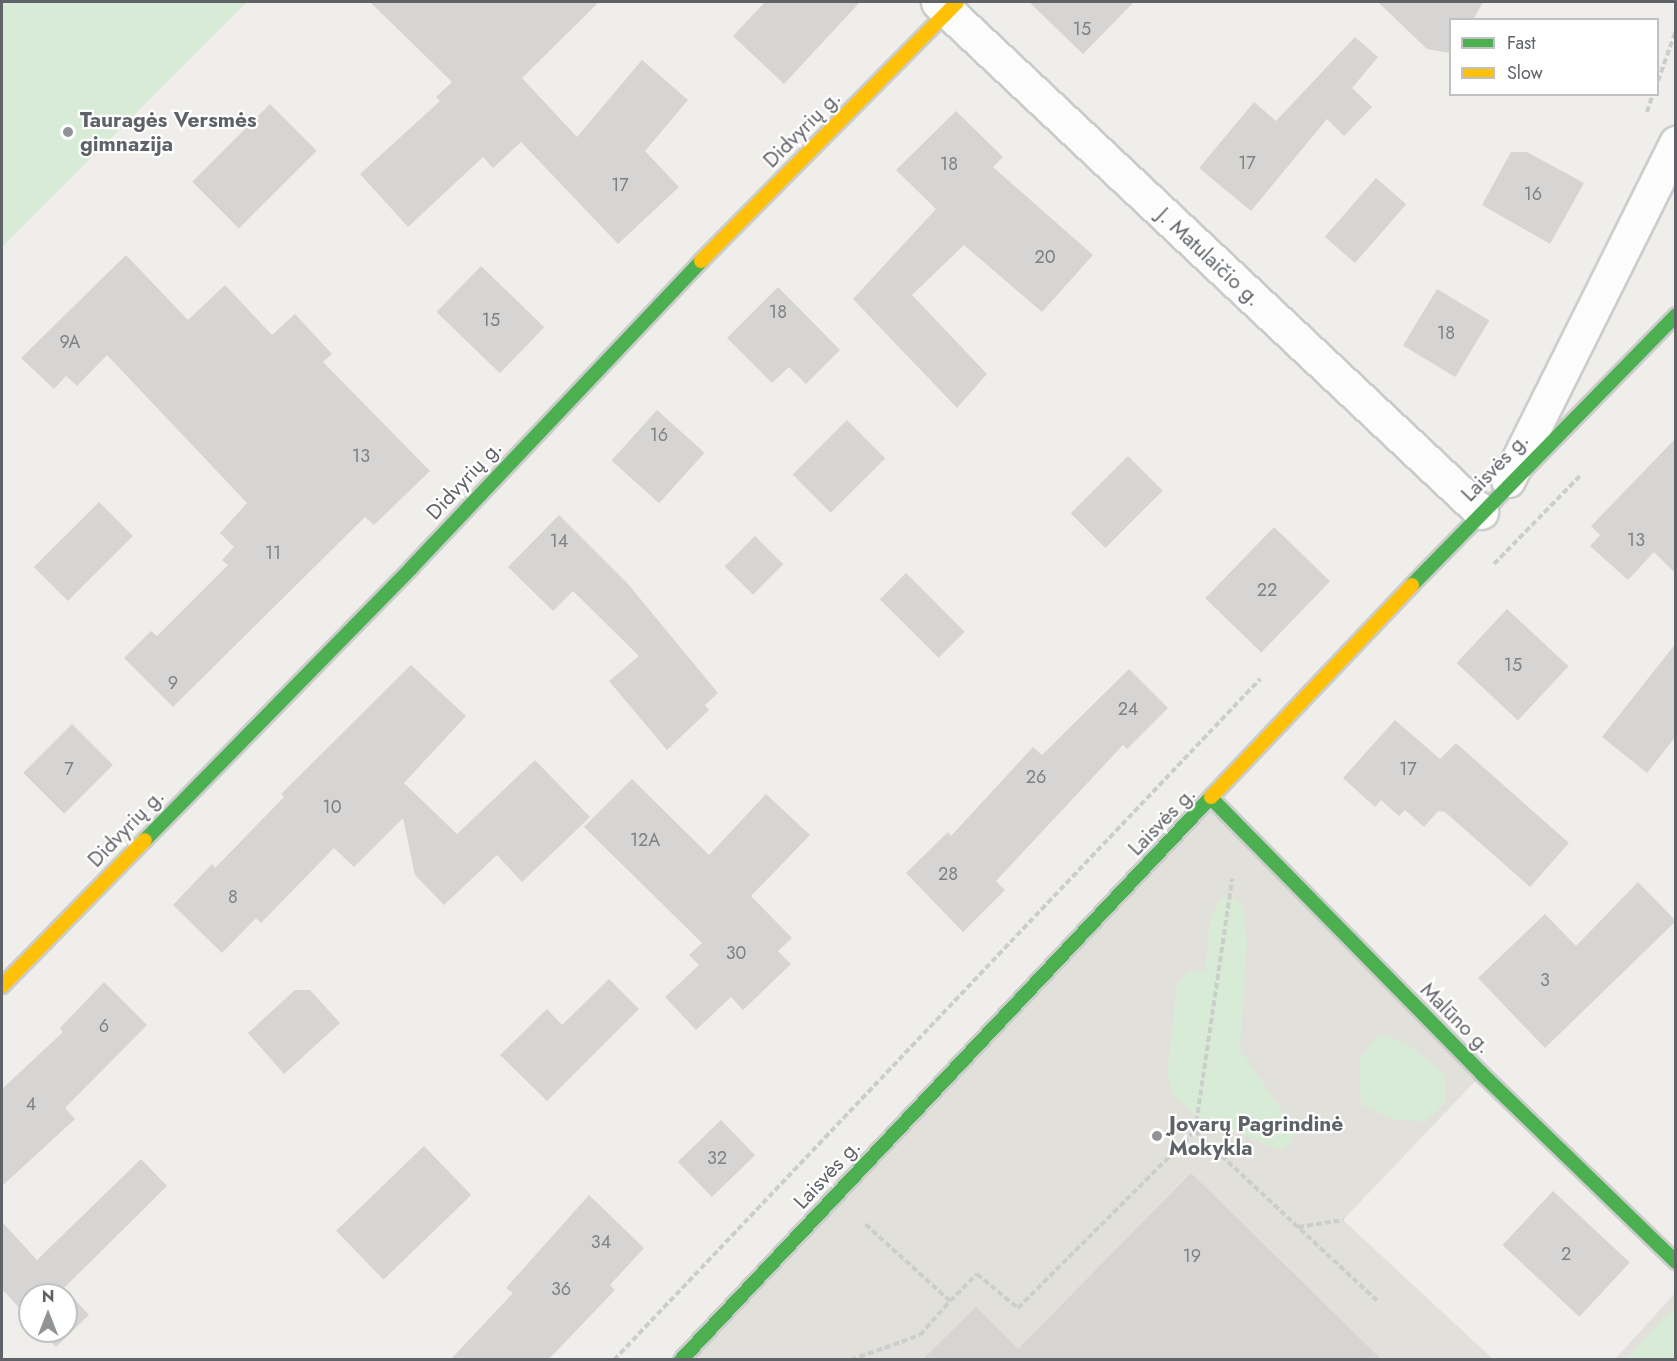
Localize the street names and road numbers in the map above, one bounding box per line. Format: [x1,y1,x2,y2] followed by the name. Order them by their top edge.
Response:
[758,85,846,173] street label: Didvyrių g.
[1152,203,1266,311] street label: J. Matulaičio g.
[1456,427,1534,507] street label: Laisvės g.
[421,435,507,525] street label: Didvyrių g.
[1123,781,1201,861] street label: Laisvės g.
[83,784,169,872] street label: Didvyrių g.
[1415,977,1497,1059] street label: Malūno g.
[788,1134,866,1214] street label: Laisvės g.

